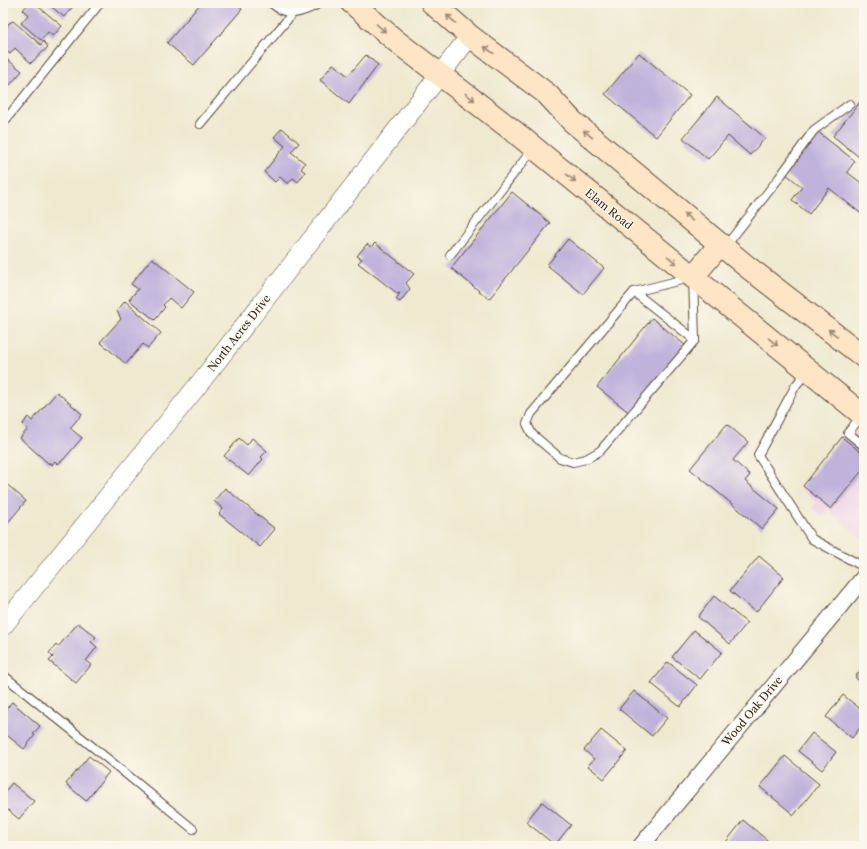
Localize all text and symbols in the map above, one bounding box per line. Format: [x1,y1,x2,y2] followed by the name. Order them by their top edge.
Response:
[445,15,456,24] one-way arrow
[376,24,387,33] one-way arrow
[484,46,495,54] one-way arrow
[464,93,475,102] one-way arrow
[583,129,593,138] one-way arrow
[566,174,577,183] one-way arrow
[582,186,636,233] street label: Elam Road
[682,213,693,221] one-way arrow
[667,256,678,265] one-way arrow
[204,292,274,374] street label: North Acres Drive
[828,329,839,337] one-way arrow
[768,338,779,346] one-way arrow
[718,673,785,750] street label: Wood Oak Drive

